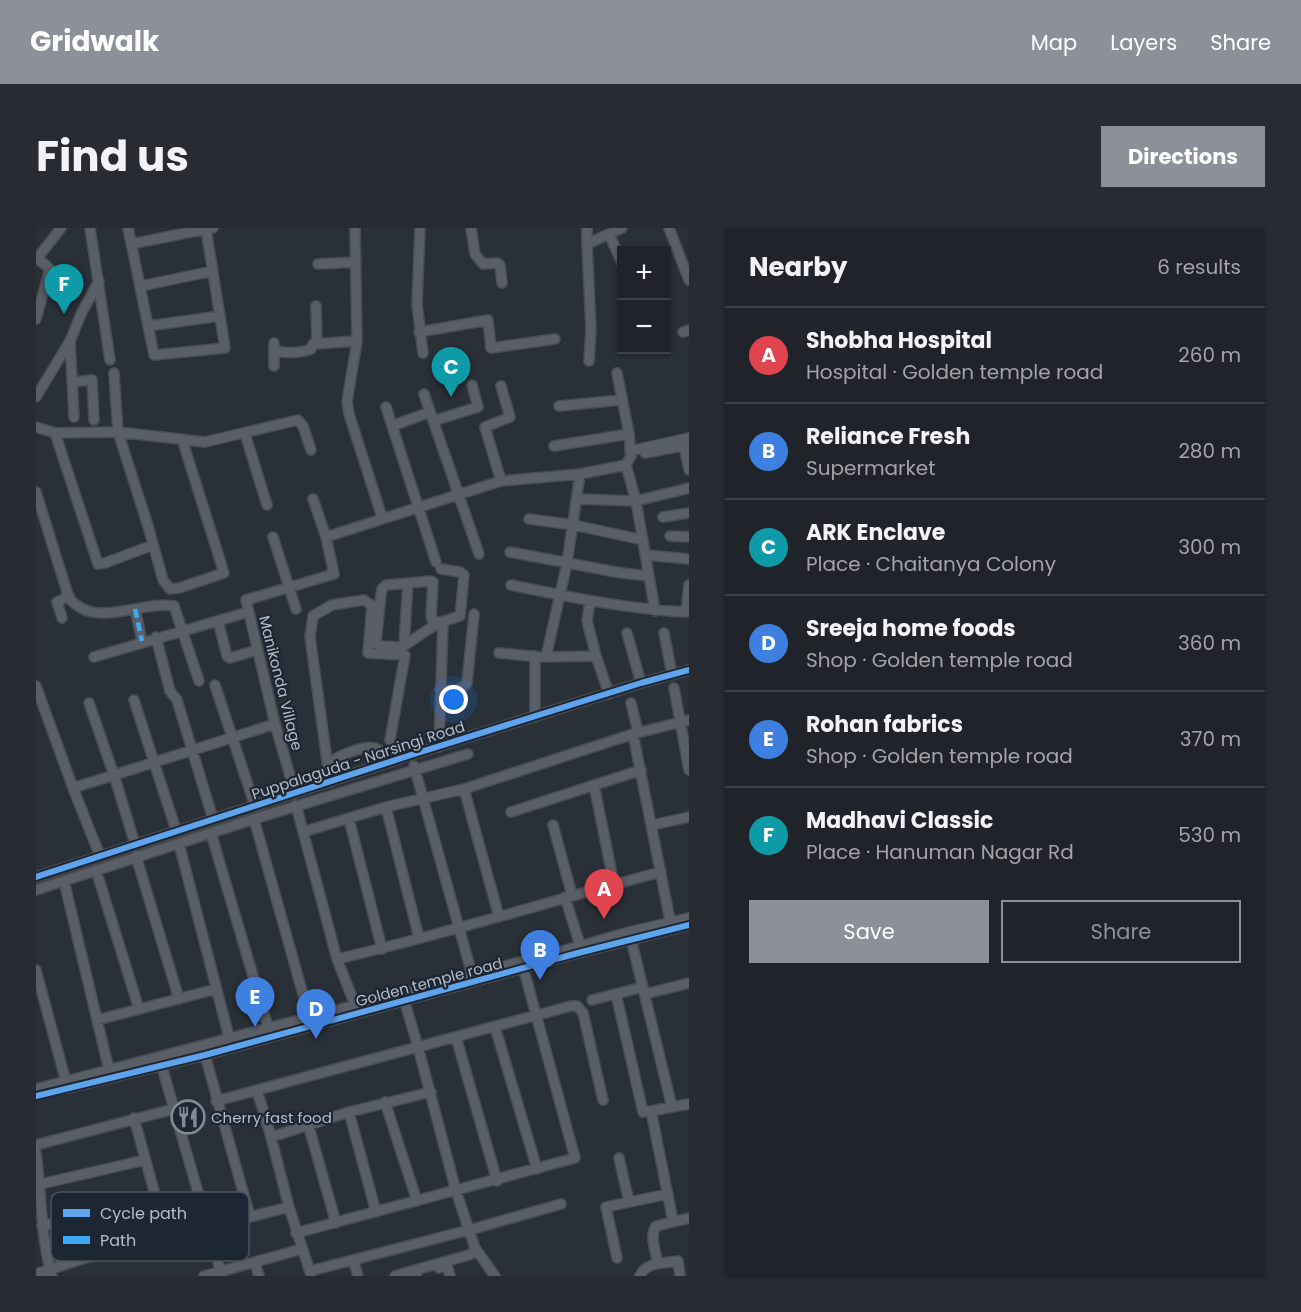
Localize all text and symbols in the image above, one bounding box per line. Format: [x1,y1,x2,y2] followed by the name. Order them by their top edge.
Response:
[30,22,159,61] text: Gridwalk
[1031,28,1077,57] text: Map
[1110,28,1177,57] text: Layers
[1210,28,1271,57] text: Share
[1101,126,1265,187] button: Directions
[36,127,189,186] text: Find us
[617,246,671,354] map controls
[617,246,671,300] button: +
[749,249,847,285] text: Nearby
[1157,253,1241,281] text: 6 results
[45,264,84,314] pin: F
[617,300,671,354] button: −
[806,325,992,356] text: Shobha Hospital
[761,341,776,369] text: A
[1178,341,1241,369] text: 260 m
[432,348,470,397] pin: C
[806,358,1103,386] text: Hospital · Golden temple road
[806,421,970,452] text: Reliance Fresh
[762,437,775,465] text: B
[1178,437,1241,465] text: 280 m
[806,454,935,482] text: Supermarket
[806,517,945,548] text: ARK Enclave
[761,533,776,561] text: C
[1178,533,1241,561] text: 300 m
[806,550,1056,578] text: Place · Chaitanya Colony
[254,613,308,753] street label: Manikonda Village
[806,613,1016,644] text: Sreeja home foods
[761,629,776,657] text: D
[1178,629,1241,657] text: 360 m
[806,646,1073,674] text: Shop · Golden temple road
[439,685,468,714] your location
[806,709,963,740] text: Rohan fabrics
[249,716,467,804] street label: Puppalaguda - Narsingi Road
[763,725,774,753] text: E
[1180,725,1241,753] text: 370 m
[806,742,1073,770] text: Shop · Golden temple road
[806,805,993,836] text: Madhavi Classic
[763,821,774,849] text: F
[1178,821,1241,849] text: 530 m
[806,838,1074,866] text: Place · Hanuman Nagar Rd
[584,870,624,919] pin: A
[749,900,989,963] button: Save
[1001,900,1241,963] button: Share
[520,930,560,980] pin: B
[353,952,505,1012] street label: Golden temple road
[236,978,274,1027] pin: E
[296,990,336,1039] pin: D
[170,1099,206,1135] restaurant icon: Cherry fast food
[211,1107,332,1128] place label: Cherry fast food
[51,1192,249,1261] legend
[100,1202,187,1225] text: Cycle path
[100,1229,136,1252] text: Path

